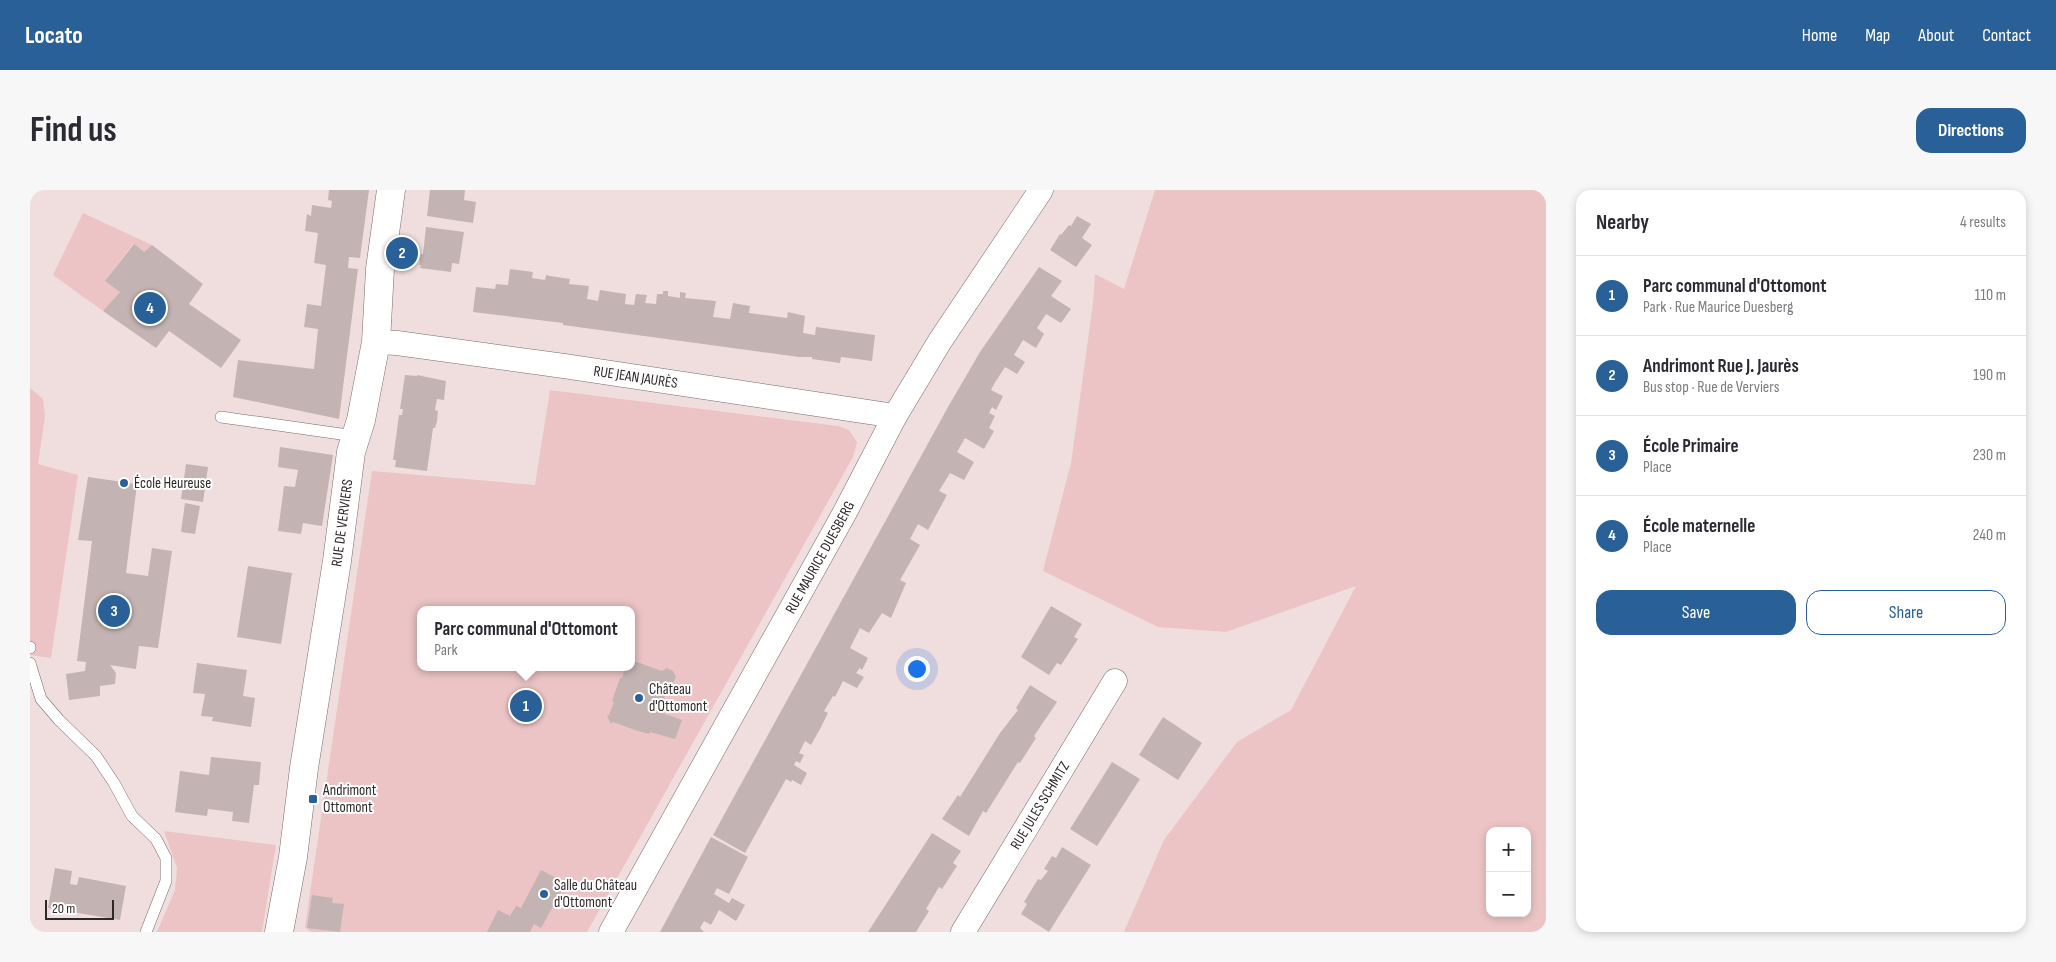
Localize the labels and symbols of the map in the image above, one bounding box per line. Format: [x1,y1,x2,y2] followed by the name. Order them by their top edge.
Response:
[386,234,418,272] pin: 2
[134,289,166,327] pin: 4
[592,362,679,393] street label: RUE JEAN JAURÈS
[134,474,211,493] place label: École Heureuse
[118,477,130,489] marker: École Heureuse
[327,478,357,568] street label: RUE DE VERVIERS
[781,498,859,617] street label: RUE MAURICE DUESBERG
[98,592,130,630] pin: 3
[904,656,930,682] your location
[649,680,708,716] place label: Château d'Ottomont
[510,687,542,725] pin: 1
[633,692,645,704] marker: Château d'Ottomont
[1006,758,1074,853] street label: RUE JULES SCHMITZ
[322,781,377,817] place label: Andrimont Ottomont
[307,793,319,805] marker: Andrimont Ottomont
[554,876,637,912] place label: Salle du Château d'Ottomont
[538,888,550,900] marker: Salle du Château d'Ottomont
[45,897,114,920] scale bar

